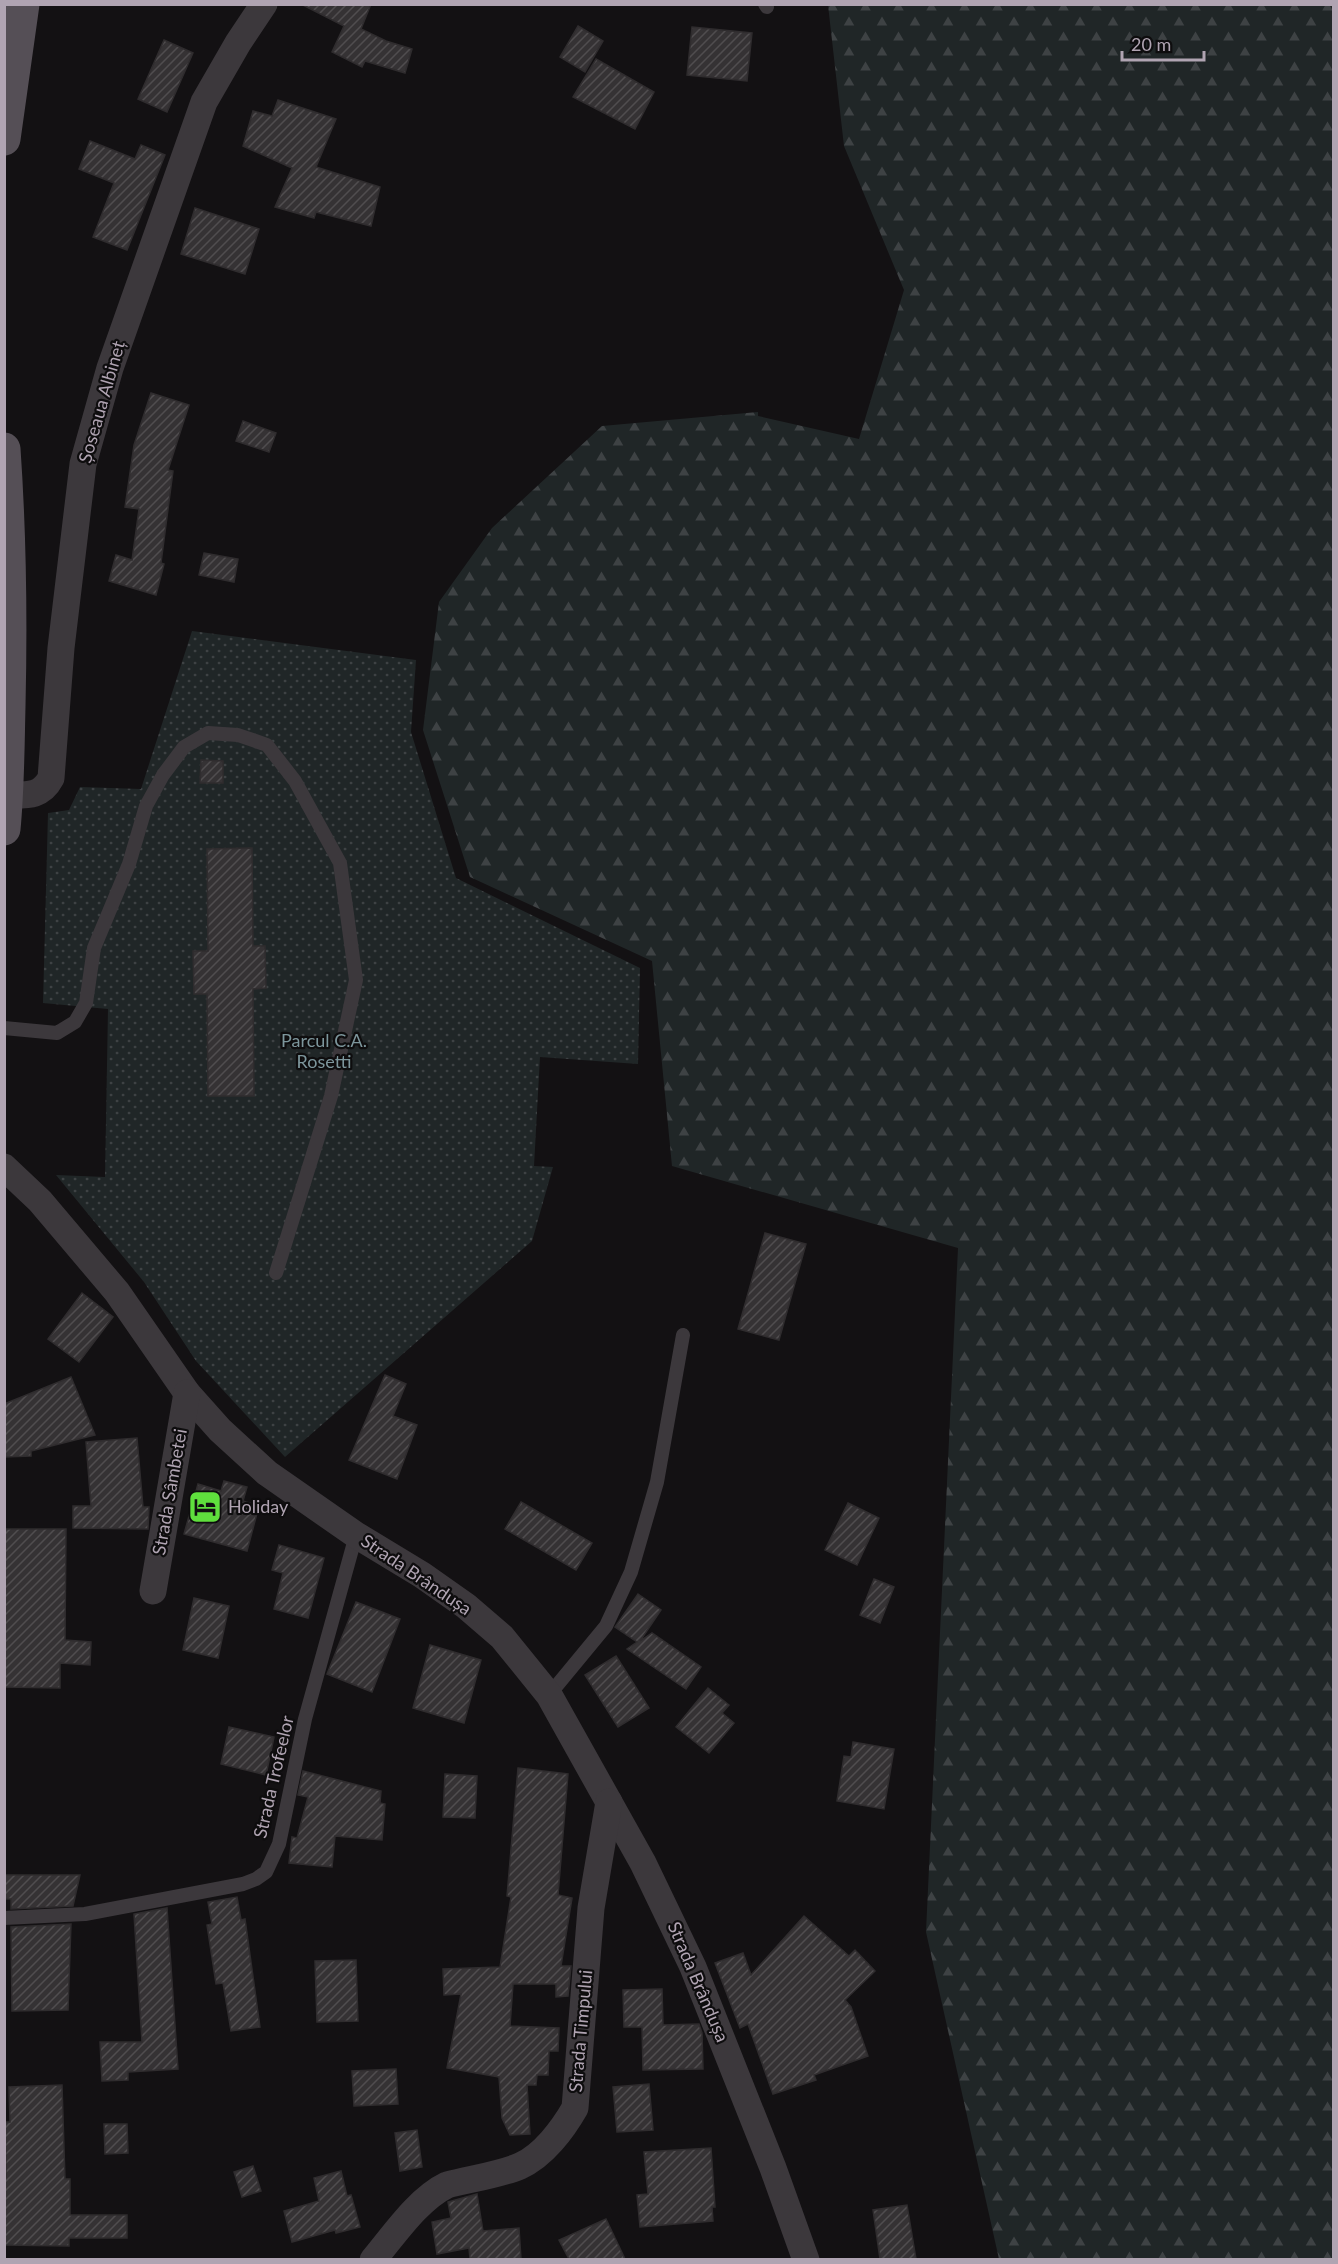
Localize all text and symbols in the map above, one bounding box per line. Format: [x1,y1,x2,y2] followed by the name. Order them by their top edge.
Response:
[1122,24,1204,62] scale bar
[1131,33,1171,55] text: 20 m
[73,338,129,465] street label: Șoseaua Albineț
[281,1029,367,1072] park label: Parcul C.A. Rosetti
[147,1427,191,1557] street label: Strada Sâmbetei
[187,1489,223,1525] hotel icon: Holiday
[228,1495,289,1517] place label: Holiday
[357,1529,476,1619] street label: Strada Brândușa
[248,1713,298,1840] street label: Strada Trofeelor
[664,1918,734,2045] street label: Strada Brândușa
[564,1969,596,2093] street label: Strada Timpului

